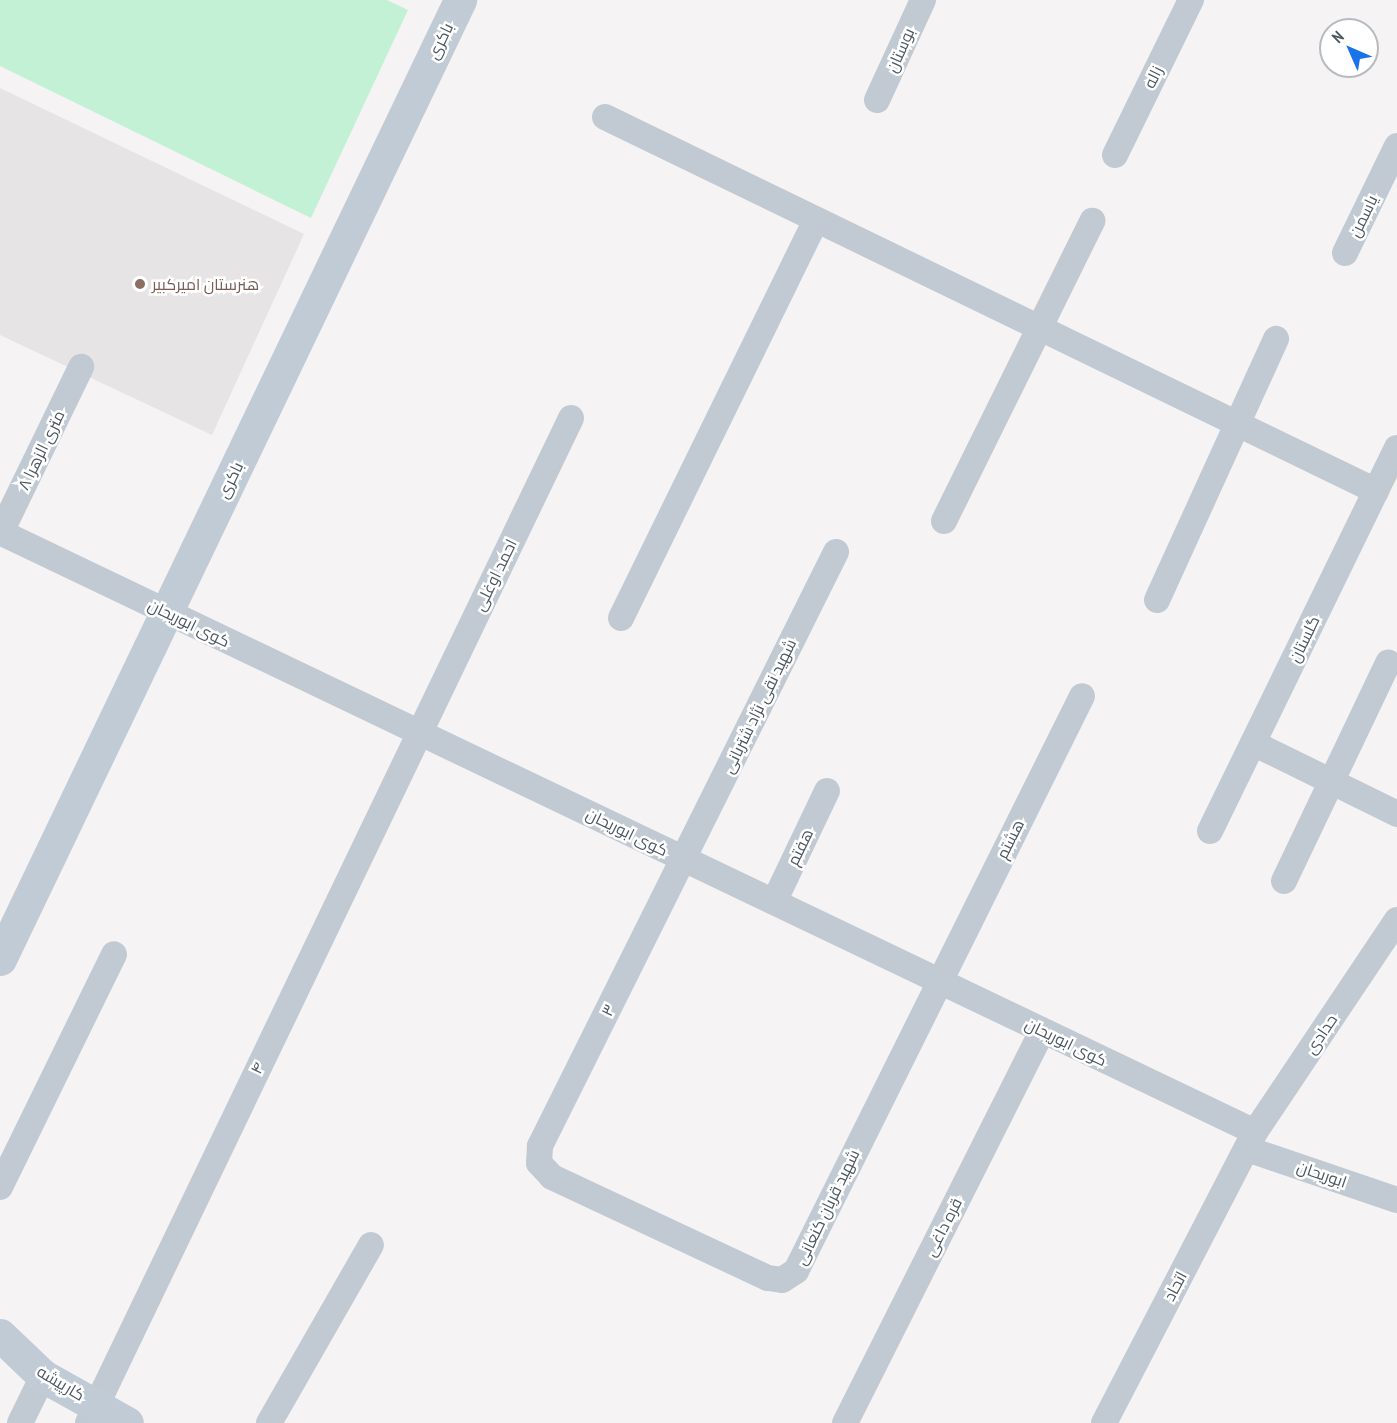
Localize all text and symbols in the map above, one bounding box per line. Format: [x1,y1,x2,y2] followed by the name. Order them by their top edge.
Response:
[1319,18,1379,78] north arrow
[423,20,457,62] street label: باکری
[882,25,918,75] street label: بوستان
[1328,27,1348,47] text: N
[1140,63,1166,91] street label: زاله
[1345,192,1381,240] street label: یاسمن
[152,274,259,294] place label: هنرستان امیرکبیر
[133,277,147,291] marker: هنرستان امیرکبیر
[13,407,69,493] street label: ۸ متری الزهرا
[213,459,247,501] street label: باکری
[469,536,521,614] street label: احمد اوغلی
[145,595,233,651] street label: کوی ابوریحان
[1285,613,1323,665] street label: گلستان
[718,636,800,776] street label: شهید نقی نژاد شتربانی
[583,804,671,860] street label: کوی ابوریحان
[992,816,1028,862] street label: هشتم
[783,826,817,868] street label: هفتم
[597,1001,619,1019] street label: ۳
[1301,1010,1341,1058] street label: حدادی
[1022,1014,1110,1070] street label: کوی ابوریحان
[246,1059,268,1077] street label: ۴
[791,1146,863,1268] street label: شهید قربان کنعانی
[1295,1157,1349,1191] street label: ابوریحان
[920,1195,966,1259] street label: قره داغی
[1159,1268,1191,1304] street label: اتحاد
[34,1361,88,1405] street label: کارپیشه

